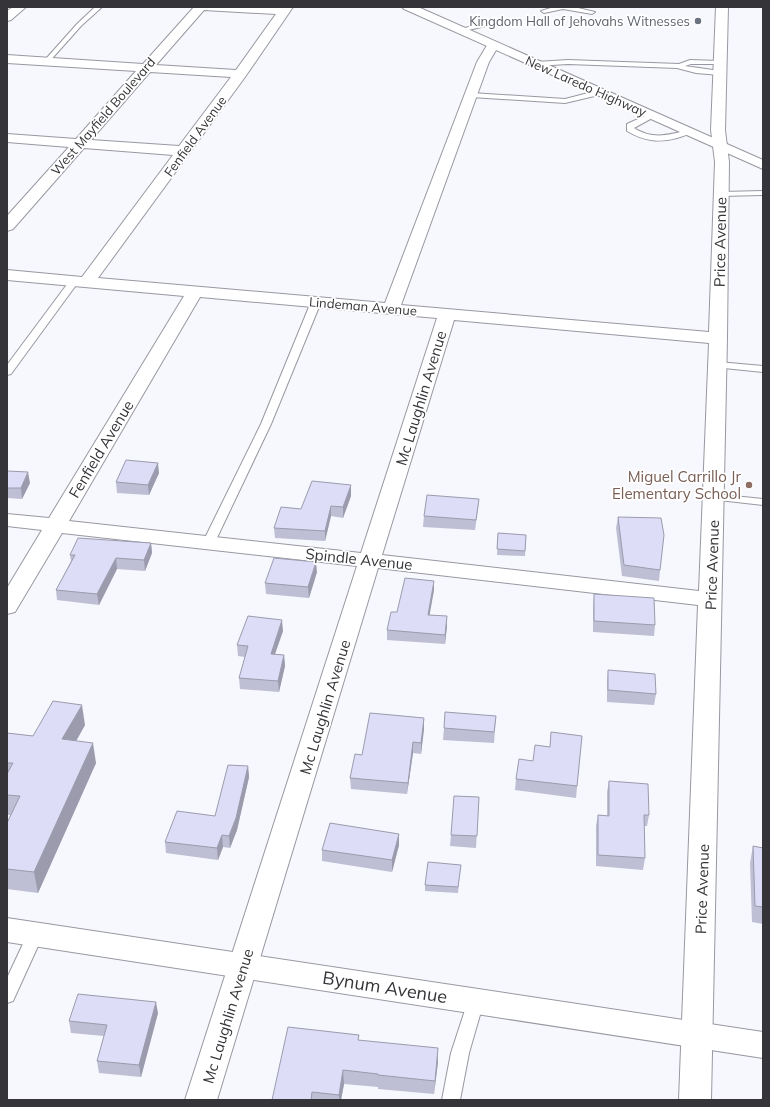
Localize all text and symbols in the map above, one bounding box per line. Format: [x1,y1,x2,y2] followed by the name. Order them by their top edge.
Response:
[469,13,690,29] place label: Kingdom Hall of Jehovahs Witnesses
[693,16,703,26] marker: Kingdom Hall of Jehovahs Witnesses
[523,52,649,120] street label: New Laredo Highway
[48,54,158,178] street label: West Mayfield Boulevard
[160,93,230,179] street label: Fenfield Avenue
[710,197,730,287] street label: Price Avenue
[308,293,418,319] street label: Lindeman Avenue
[391,328,451,468] street label: Mc Laughlin Avenue
[64,397,138,501] street label: Fenfield Avenue
[612,467,742,503] place label: Miguel Carrillo Jr Elementary School
[744,480,754,490] marker: Miguel Carrillo Jr Elementary School
[701,520,723,610] street label: Price Avenue
[304,544,414,574] street label: Spindle Avenue
[295,637,355,777] street label: Mc Laughlin Avenue
[691,844,713,934] street label: Price Avenue
[198,946,258,1086] street label: Mc Laughlin Avenue
[321,966,449,1008] street label: Bynum Avenue

